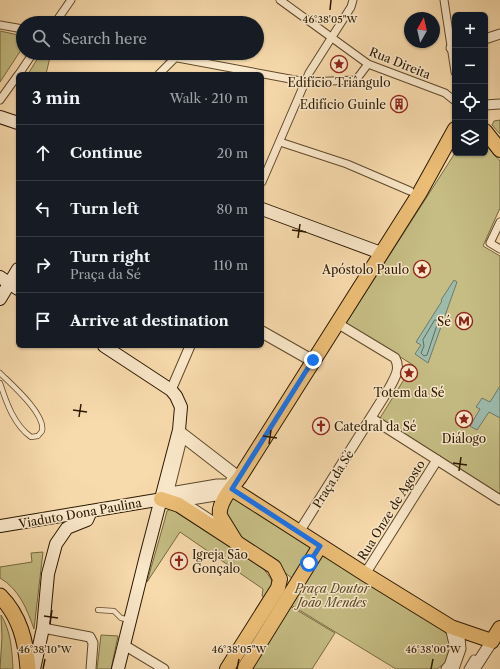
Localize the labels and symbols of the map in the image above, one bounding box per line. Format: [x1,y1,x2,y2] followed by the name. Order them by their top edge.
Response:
[404,12,440,48] north arrow
[303,13,358,26] text: 46°38'05"W
[367,44,433,82] street label: Rua Direita
[329,54,349,74] place icon: Edifício Triângulo
[288,75,390,90] place label: Edifício Triângulo
[389,94,409,114] building icon: Edifício Guinle
[300,97,386,112] place label: Edifício Guinle
[412,259,432,279] place icon: Apóstolo Paulo
[321,262,409,277] place label: Apóstolo Paulo
[454,311,474,331] metro station icon: Sé
[437,314,451,329] place label: Sé
[304,351,322,369] route end
[399,363,419,383] place icon: Totem da Sé
[373,385,445,400] place label: Totem da Sé
[454,409,474,429] place icon: Diálogo
[311,416,331,436] church icon: Catedral da Sé
[334,419,417,434] place label: Catedral da Sé
[442,431,486,446] place label: Diálogo
[309,447,357,511] street label: Praça da Sé
[354,457,428,563] street label: Rua Onze de Agosto
[16,495,143,531] street label: Viaduto Dona Paulina
[192,547,248,576] place label: Igreja São Gonçalo
[169,551,189,571] church icon: Igreja São Gonçalo
[300,554,318,572] route start
[293,581,371,610] park label: Praça Doutor João Mendes
[18,643,73,656] text: 46°38'10"W
[212,643,267,656] text: 46°38'05"W
[405,643,462,656] text: 46°38'00"W

